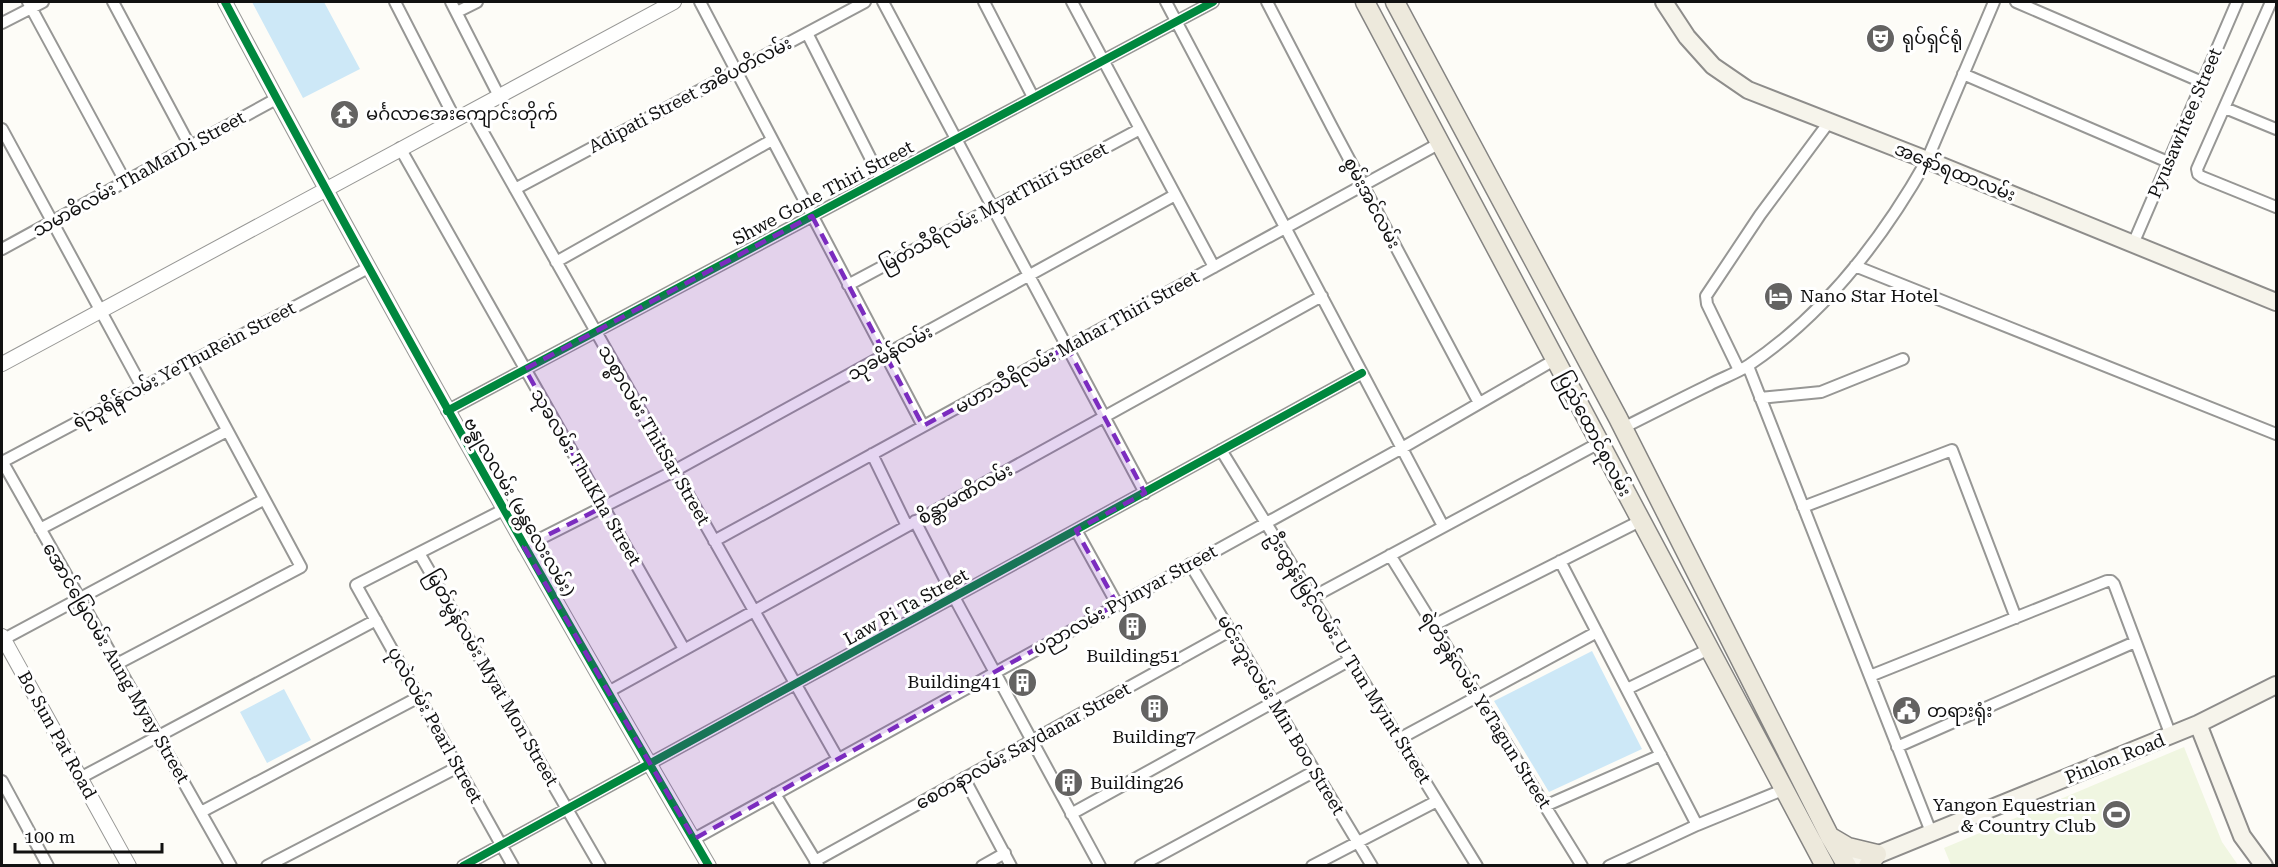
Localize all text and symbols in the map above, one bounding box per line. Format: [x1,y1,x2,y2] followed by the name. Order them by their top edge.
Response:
[1865,22,1897,54] theatre icon: ရုပ်ရှင်ရုံ
[1902,25,1963,53] place label: ရုပ်ရှင်ရုံ
[583,29,795,157] street label: Adipati Street အဓိပတိလမ်း
[2143,44,2226,201] street label: Pyusawhtee Street
[329,98,361,130] temple icon: မင်္ဂလာအေးကျောင်းတိုက်
[366,100,558,129] place label: မင်္ဂလာအေးကျောင်းတိုက်
[28,104,249,241] street label: သမာဓိလမ်း ThaMarDi Street
[875,135,1114,280] street label: မြတ်သီရိလမ်း MyatThiri Street
[729,136,917,249] street label: Shwe Gone Thiri Street
[1890,136,2019,210] street label: အနော်ရထာလမ်း
[1335,153,1407,254] street label: စွမ်းအင်လမ်း
[950,263,1205,422] street label: မဟာသီရိလမ်း Mahar Thiri Street
[1763,280,1795,312] hotel icon: Nano Star Hotel
[1800,285,1939,306] place label: Nano Star Hotel
[67,294,301,437] street label: ရဲသူရိန်လမ်း YeThuRein Street
[842,318,938,389] street label: သုခမိန်လမ်း
[589,340,717,532] street label: သစ္စာလမ်း ThitSar Street
[1548,367,1638,502] street label: ပြည်ထောင်စုလမ်း
[523,383,648,572] street label: သုခလမ်း ThuKha Street
[455,412,581,603] street label: ဗန္ဓုလလမ်း (မန္တလေးလမ်း)
[912,456,1018,533] street label: စိန္တာမဏိလမ်း
[1259,527,1438,790] street label: ဦးထွန်းမြင့်လမ်း U Tun Myint Street
[34,538,196,790] street label: အောင်မြေလမ်း Aung Myay Street
[1028,538,1223,663] street label: ပညာလမ်း Pyinyar Street
[840,564,972,649] street label: Law Pi Ta Street
[417,565,565,792] street label: မြတ်မွန်လမ်း Myat Mon Street
[1413,606,1558,815] street label: ရဲတံခွန်လမ်း YeTagun Street
[1209,610,1351,821] street label: မင်းဘူးလမ်း Min Boo Street
[1117,611,1149,643] building icon: Building51
[379,642,489,809] street label: ပုလဲလမ်း Pearl Street
[1086,645,1180,666] place label: Building51
[1006,666,1038,698] building icon: Building41
[14,667,101,803] street label: Bo Sun Pat Road
[907,671,1001,692] place label: Building41
[911,676,1136,818] street label: စေတနာလမ်း Saydanar Street
[1138,692,1170,724] building icon: Building7
[1890,695,1922,727] public building icon: တရားရုံး
[1927,700,1993,726] place label: တရားရုံး
[1112,726,1196,747] place label: Building7
[2062,729,2168,788] street label: Pinlon Road
[1053,767,1085,799] building icon: Building26
[1090,772,1184,793] place label: Building26
[1933,794,2096,836] place label: Yangon Equestrian & Country Club
[2101,799,2133,831] sports icon: Yangon Equestrian & Country Club
[15,816,162,854] scale bar
[24,826,75,847] text: 100 m

